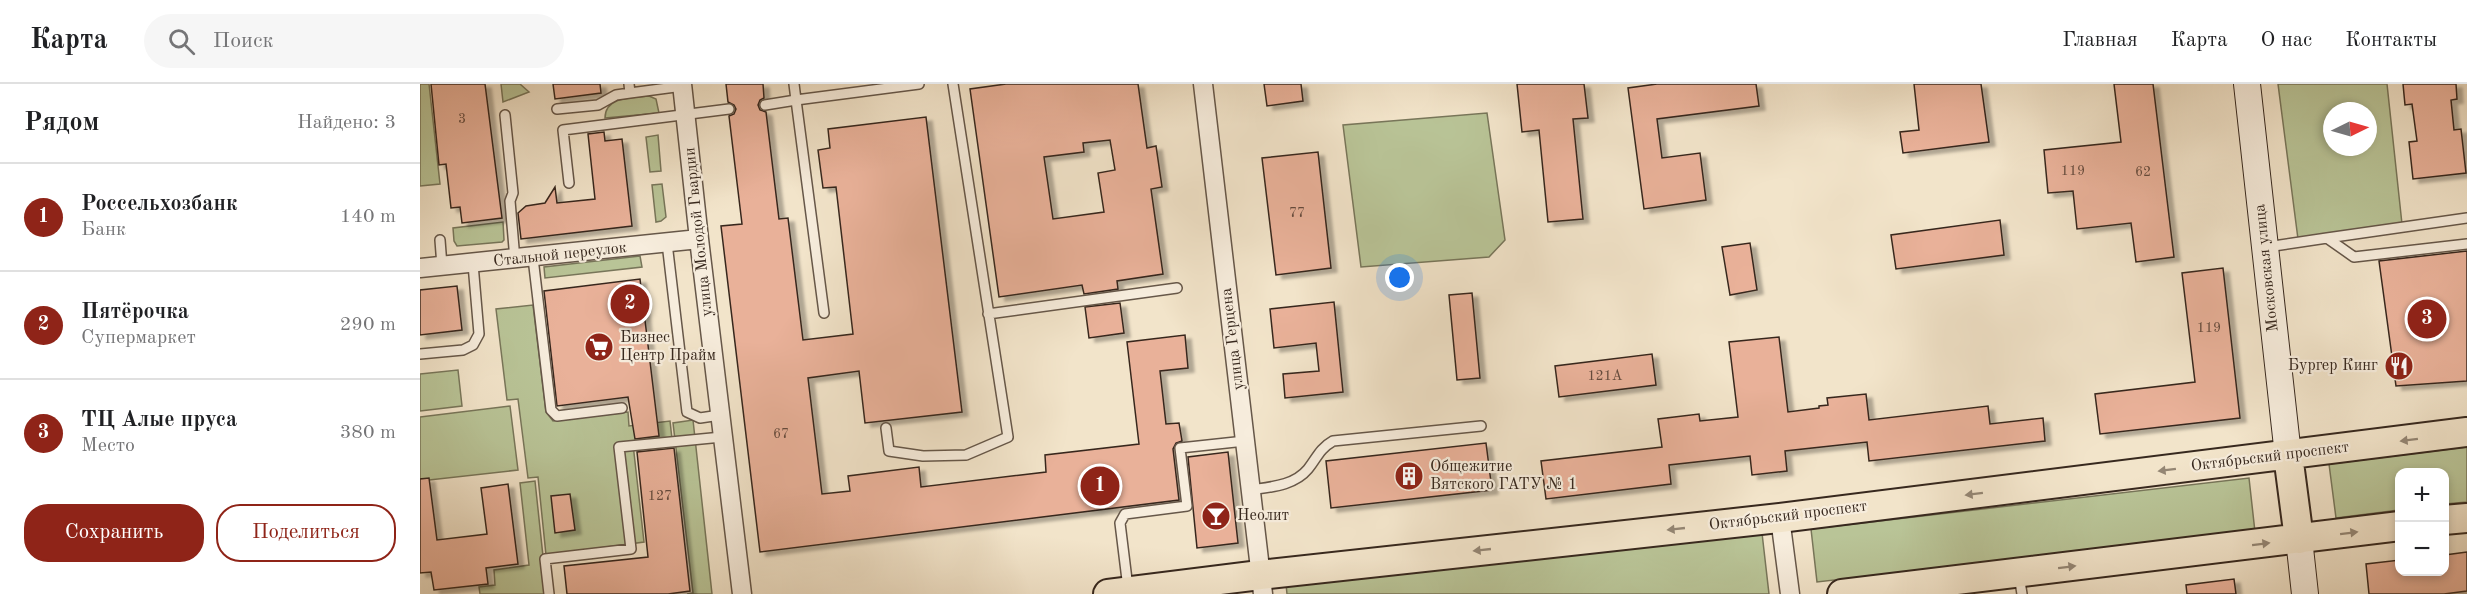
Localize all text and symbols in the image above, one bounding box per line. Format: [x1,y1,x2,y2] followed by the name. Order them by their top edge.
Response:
[144,14,564,68] search box
[165,25,198,58] icon: search
[30,27,108,55] text: Карта
[213,30,274,52] text: Поиск
[2062,30,2138,51] text: Главная
[2171,30,2228,51] text: Карта
[2261,30,2312,51] text: О нас
[2345,30,2437,51] text: Контакты
[2323,102,2377,156] north arrow
[24,110,99,136] text: Рядом
[458,112,466,126] house number: 3
[297,113,396,133] text: Найдено: 3
[682,147,716,317] street label: улица Молодой Гвардии
[2061,164,2085,178] house number: 119
[2135,165,2151,179] house number: 62
[81,193,237,215] text: Россельхозбанк
[2252,203,2282,333] street label: Московская улица
[1289,206,1305,220] house number: 77
[38,207,49,227] text: 1
[340,207,396,227] text: 140 m
[81,220,126,240] text: Банк
[492,240,628,270] street label: Стальной переулок
[1385,263,1414,292] your location
[610,282,650,326] pin: 2
[1219,287,1247,391] street label: улица Герцена
[2408,296,2446,342] pin: 3
[81,301,189,323] text: Пятёрочка
[38,315,49,335] text: 2
[340,315,396,335] text: 290 m
[2197,321,2221,335] house number: 119
[81,328,196,348] text: Супермаркет
[620,330,716,364] place label: Бизнес Центр Прайм
[583,331,615,363] supermarket icon: Бизнес Центр Прайм
[2383,350,2415,382] restaurant icon: Бургер Кинг
[2288,358,2378,374] place label: Бургер Кинг
[1587,369,1623,383] house number: 121А
[81,409,237,431] text: ТЦ Алые пруса
[38,423,49,443] text: 3
[340,423,396,443] text: 380 m
[773,427,789,441] house number: 67
[2399,435,2418,444] one-way arrow
[81,436,135,456] text: Место
[2190,439,2350,475] street label: Октябрьский проспект
[1430,459,1577,493] place label: Общежитие Вятского ГАТУ № 1
[1393,460,1425,492] building icon: Общежитие Вятского ГАТУ № 1
[1080,464,1120,508] pin: 1
[2158,465,2177,475] one-way arrow
[2395,468,2449,576] map controls
[2395,468,2449,522] button: +
[648,489,672,503] house number: 127
[1964,489,1983,498] one-way arrow
[1708,498,1868,534] street label: Октябрьский проспект
[1200,500,1232,532] bar icon: Неолит
[24,504,204,562] button: Сохранить
[216,504,396,562] button: Поделиться
[1237,508,1289,524] place label: Неолит
[2395,522,2449,576] button: −
[1666,524,1685,534] one-way arrow
[2340,528,2359,537] one-way arrow
[2251,539,2270,548] one-way arrow
[1473,546,1492,555] one-way arrow
[2058,562,2077,572] one-way arrow

